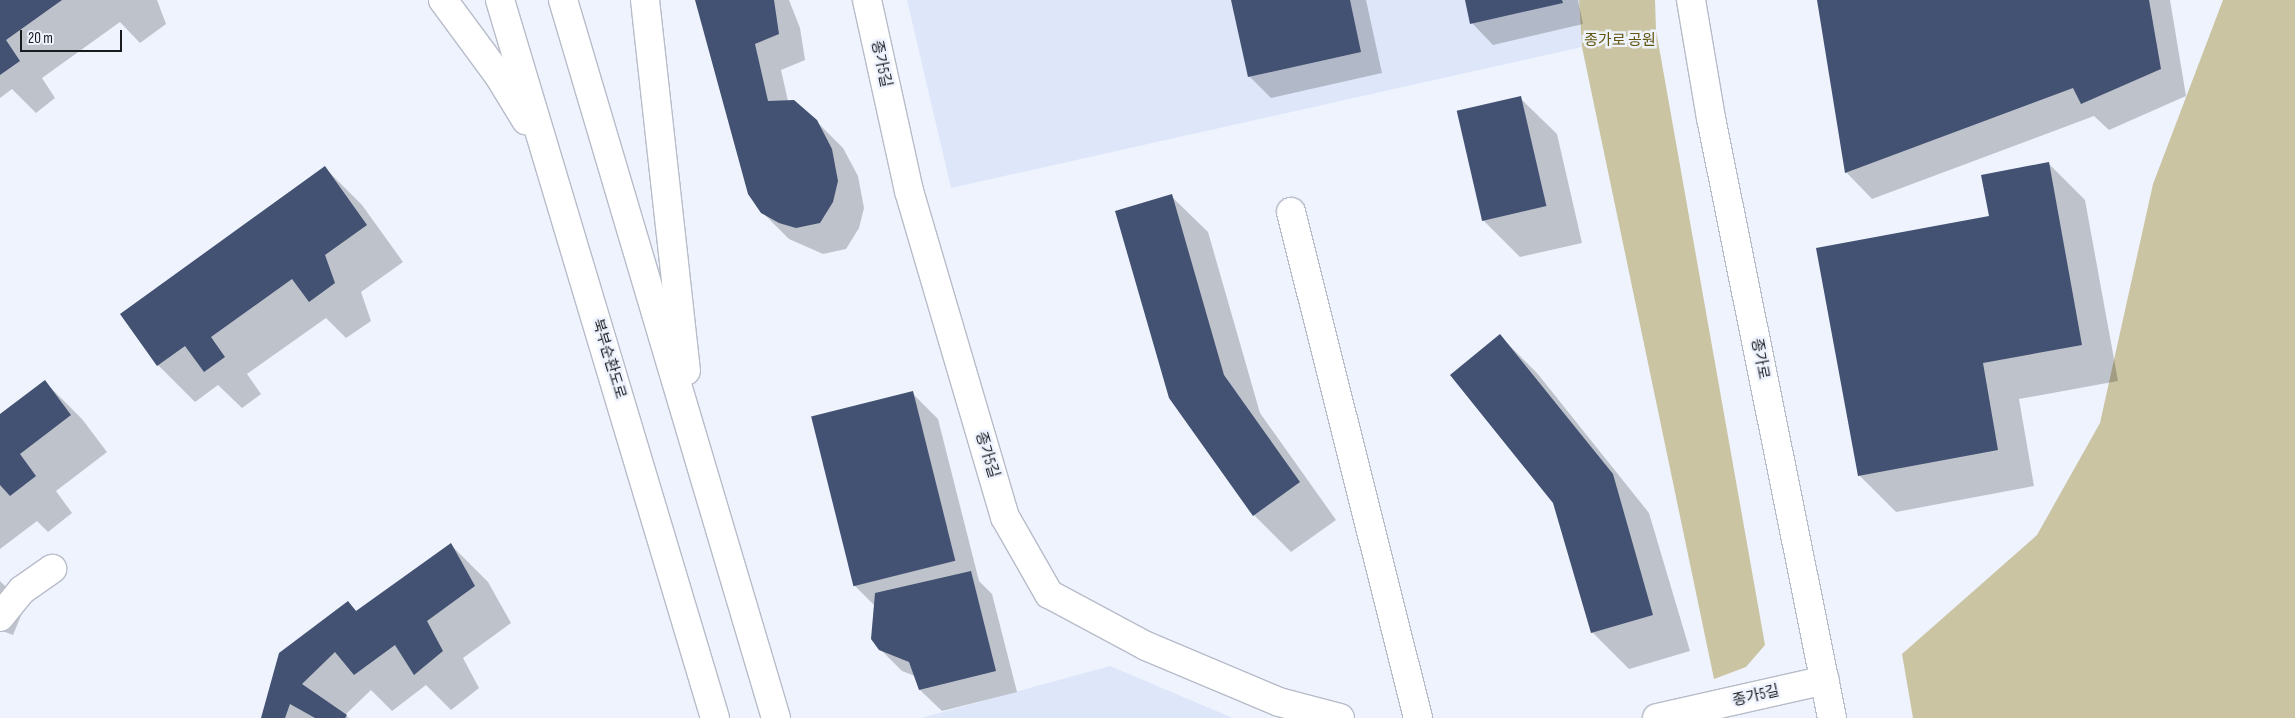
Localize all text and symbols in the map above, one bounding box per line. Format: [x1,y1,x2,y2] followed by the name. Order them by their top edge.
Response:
[22,20,125,52] scale bar
[28,29,53,48] text: 20 m
[1584,32,1656,50] park label: 종가로 공원
[867,39,895,89] street label: 종가5길
[588,317,630,401] street label: 북부순환도로
[1747,337,1773,381] street label: 종가로
[971,430,1003,480] street label: 종가5길
[1731,682,1781,710] street label: 종가5길

